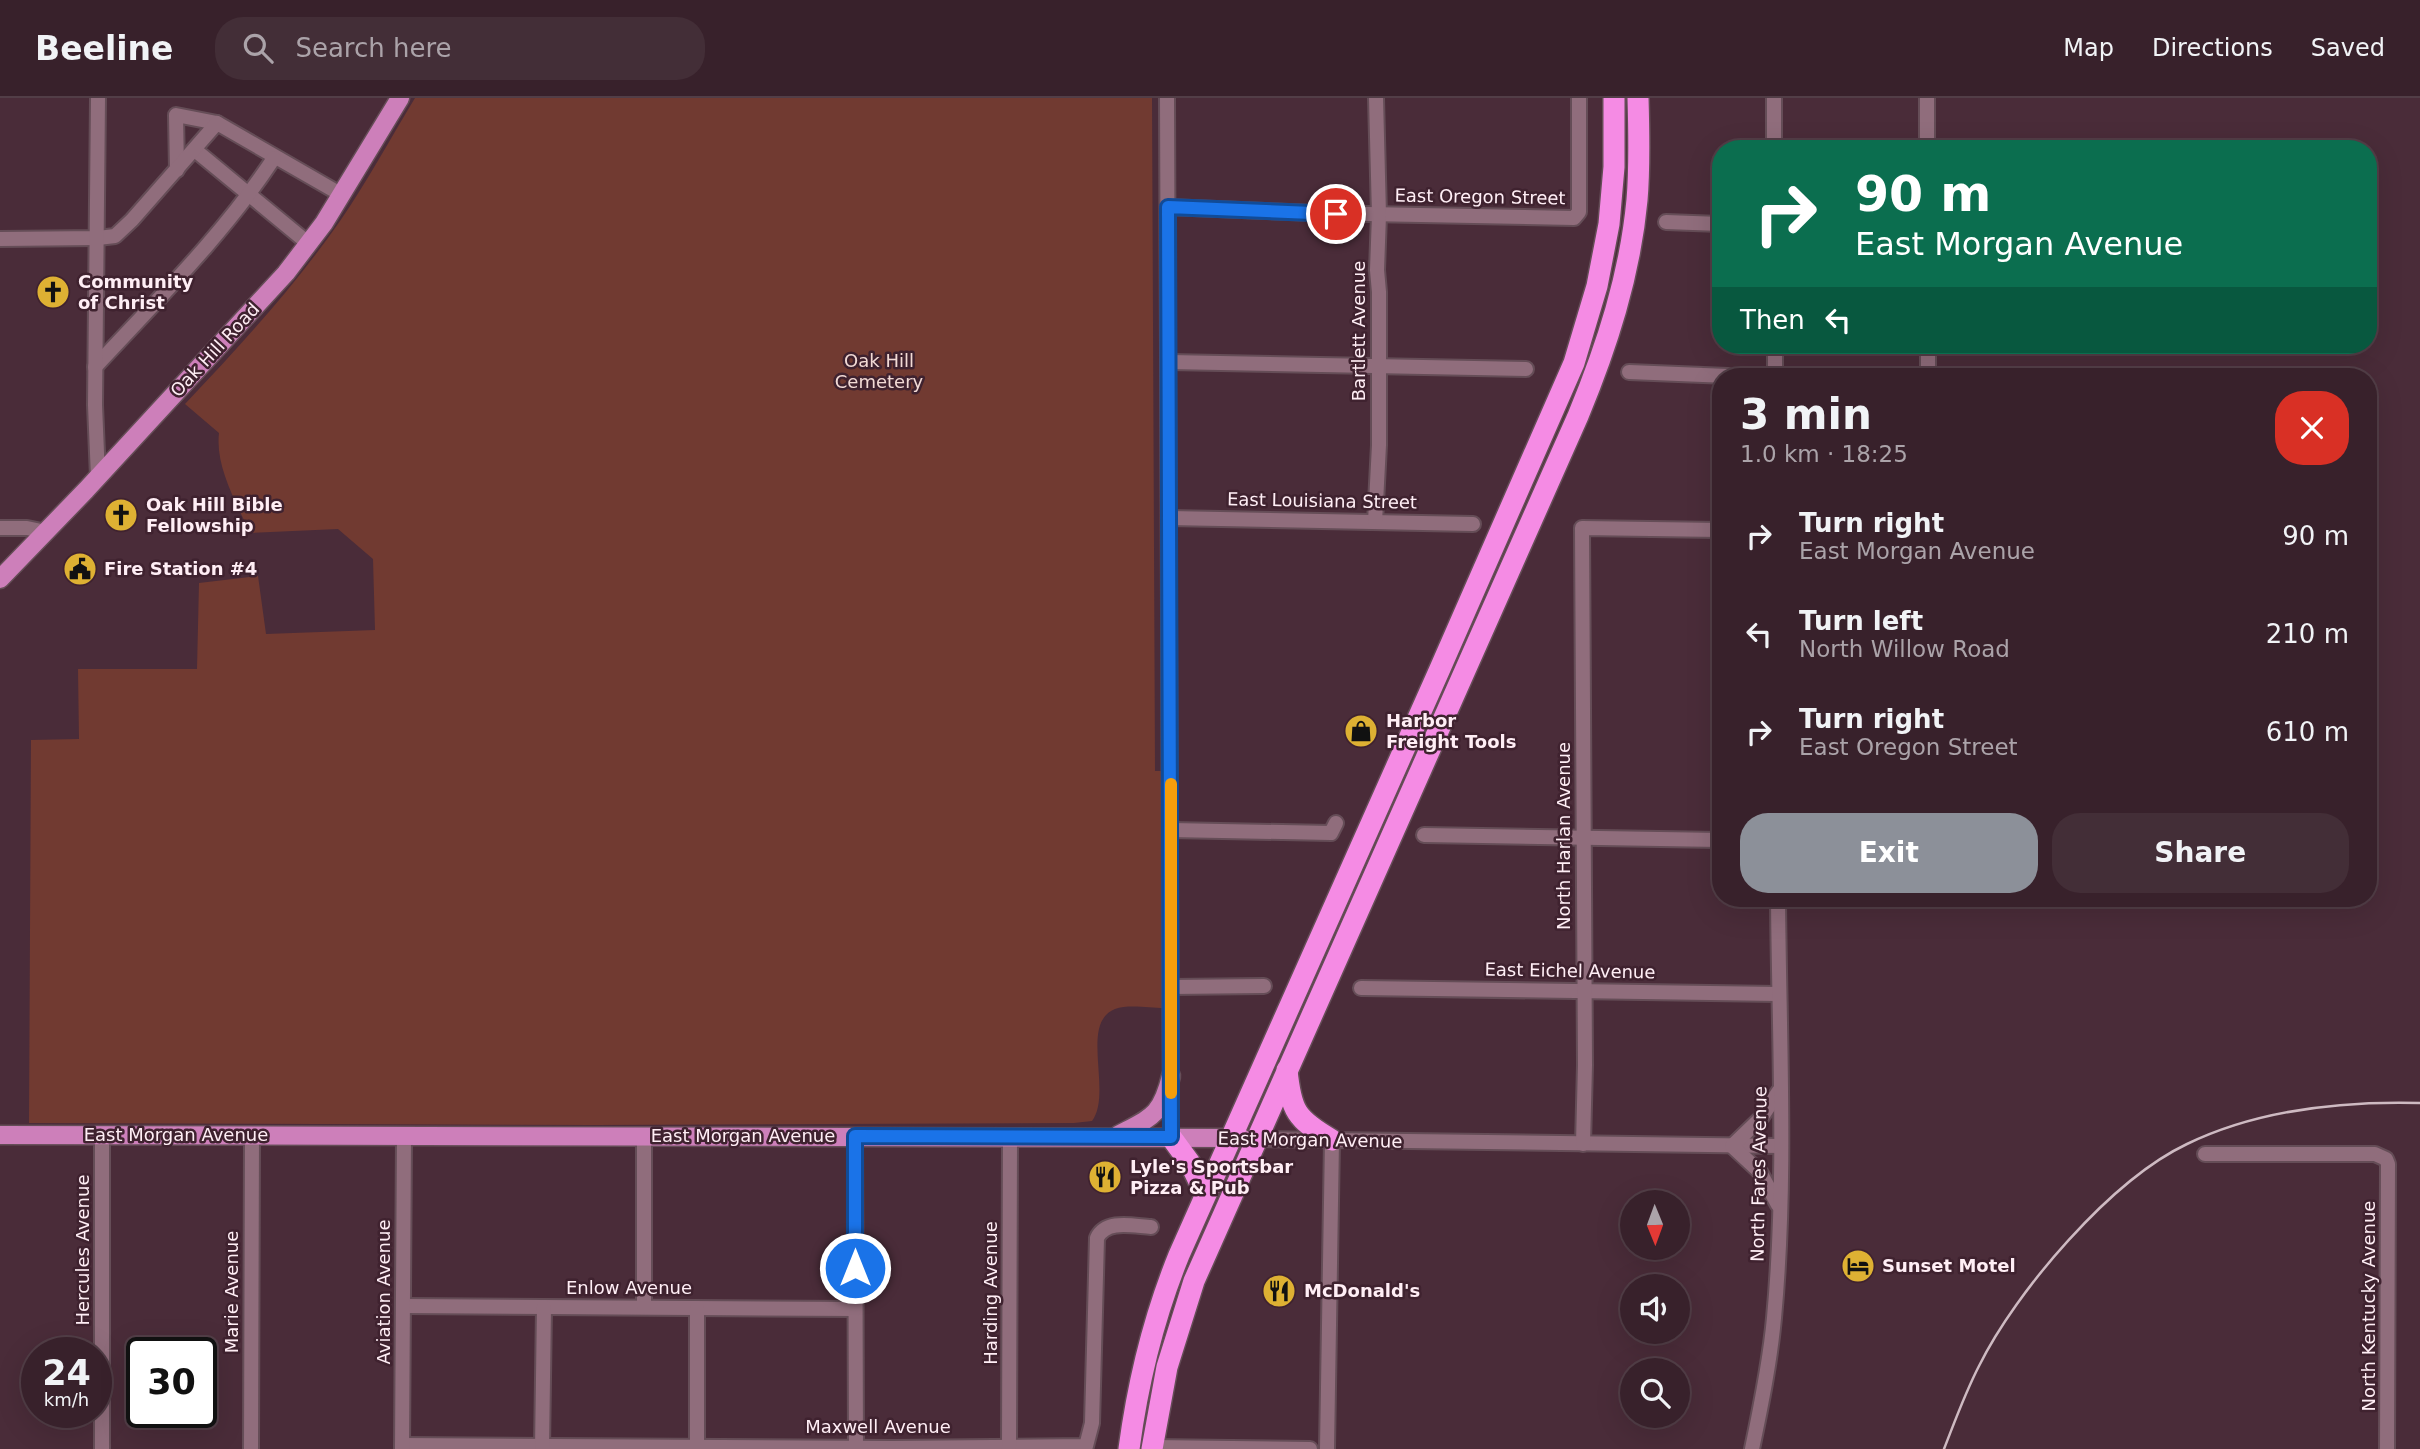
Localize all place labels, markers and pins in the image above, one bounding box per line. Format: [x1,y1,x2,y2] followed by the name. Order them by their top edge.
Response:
[1306,184,1366,244] pin
[78,271,193,313] place label: Community of Christ
[34,273,72,311] church icon: Community of Christ
[146,494,283,536] place label: Oak Hill Bible Fellowship
[102,496,140,534] church icon: Oak Hill Bible Fellowship
[61,550,99,588] public building icon: Fire Station #4
[104,558,257,579] place label: Fire Station #4
[1386,710,1516,752] place label: Harbor Freight Tools
[1342,712,1380,750] shop icon: Harbor Freight Tools
[1130,1156,1293,1198] place label: Lyle's Sportsbar Pizza & Pub
[1086,1158,1124,1196] restaurant icon: Lyle's Sportsbar Pizza & Pub
[1839,1247,1877,1285] hotel icon: Sunset Motel
[1882,1255,2016,1276] place label: Sunset Motel
[1260,1272,1298,1310] restaurant icon: McDonald's
[1304,1280,1420,1301] place label: McDonald's

